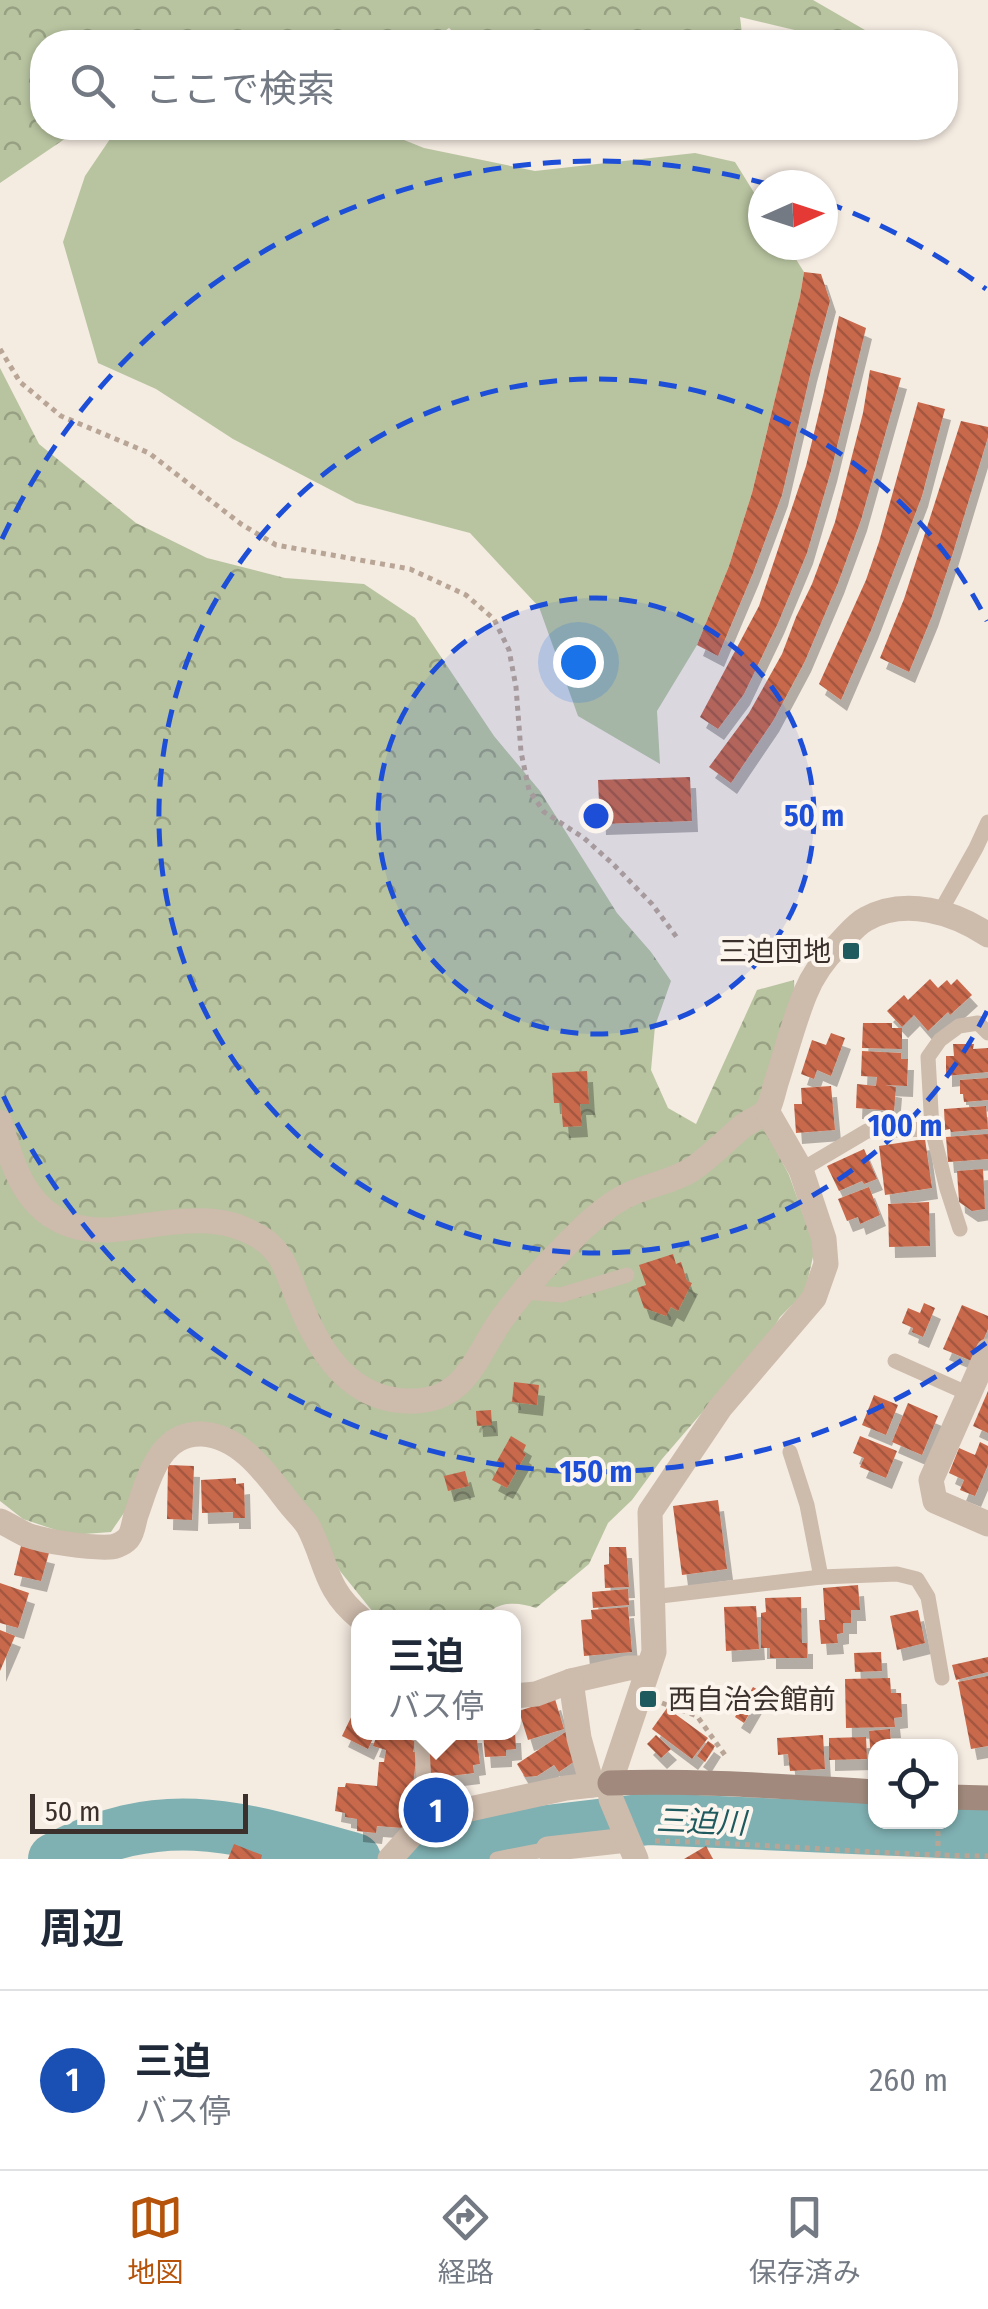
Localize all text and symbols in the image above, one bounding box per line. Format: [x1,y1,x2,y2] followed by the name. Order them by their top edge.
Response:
[30,30,958,140] search box
[65,58,120,113] icon: search
[145,66,335,112] text: ここで検索
[748,170,838,260] north arrow
[553,637,604,688] your location
[578,798,614,834] centre of rings
[784,798,844,834] text: 50 m
[719,935,831,968] place label: 三迫団地
[840,940,862,962] marker: 三迫団地
[868,1108,942,1144] text: 100 m
[560,1454,632,1490] text: 150 m
[351,1610,521,1740] popup
[388,1633,464,1679] text: 三迫
[668,1683,836,1716] place label: 西自治会館前
[388,1687,484,1725] text: バス停
[637,1688,659,1710] marker: 西自治会館前
[868,1739,958,1829] map controls
[868,1739,958,1829] button: locate
[404,1772,468,1848] pin: 1
[30,1789,248,1834] scale bar
[45,1795,101,1828] text: 50 m
[655,1802,750,1842] water label: 三迫川
[40,1904,124,1954] text: 周辺
[135,2038,211,2084] text: 三迫
[66,2061,79,2099] text: 1
[869,2061,948,2099] text: 260 m
[135,2092,231,2130] text: バス停
[127,2190,183,2290] tab: 地図
[438,2190,494,2290] tab: 経路
[749,2190,861,2290] tab: 保存済み

